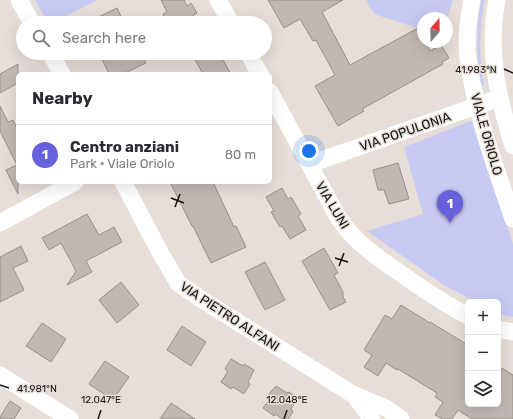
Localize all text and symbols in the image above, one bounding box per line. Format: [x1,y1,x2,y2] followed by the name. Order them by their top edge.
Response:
[417,12,453,48] north arrow
[16,16,272,60] search box
[30,27,52,49] icon: search
[62,29,146,47] text: Search here
[455,64,497,76] text: 41.983°N
[32,88,93,108] text: Nearby
[468,91,505,177] street label: VIALE ORIOLO
[358,109,453,154] street label: VIA POPULONIA
[70,138,179,156] text: Centro anziani
[299,141,319,161] your location
[42,147,48,162] text: 1
[225,147,256,162] text: 80 m
[70,156,175,171] text: Park · Viale Oriolo
[313,179,352,232] street label: VIA LUNI
[437,190,463,223] pin: 1
[177,279,282,354] street label: VIA PIETRO ALFANI
[465,299,501,407] map controls
[465,299,501,335] button: +
[465,335,501,371] button: −
[465,371,501,407] button: layers
[17,383,57,395] text: 41.981°N
[81,394,121,406] text: 12.047°E
[266,394,308,406] text: 12.048°E

